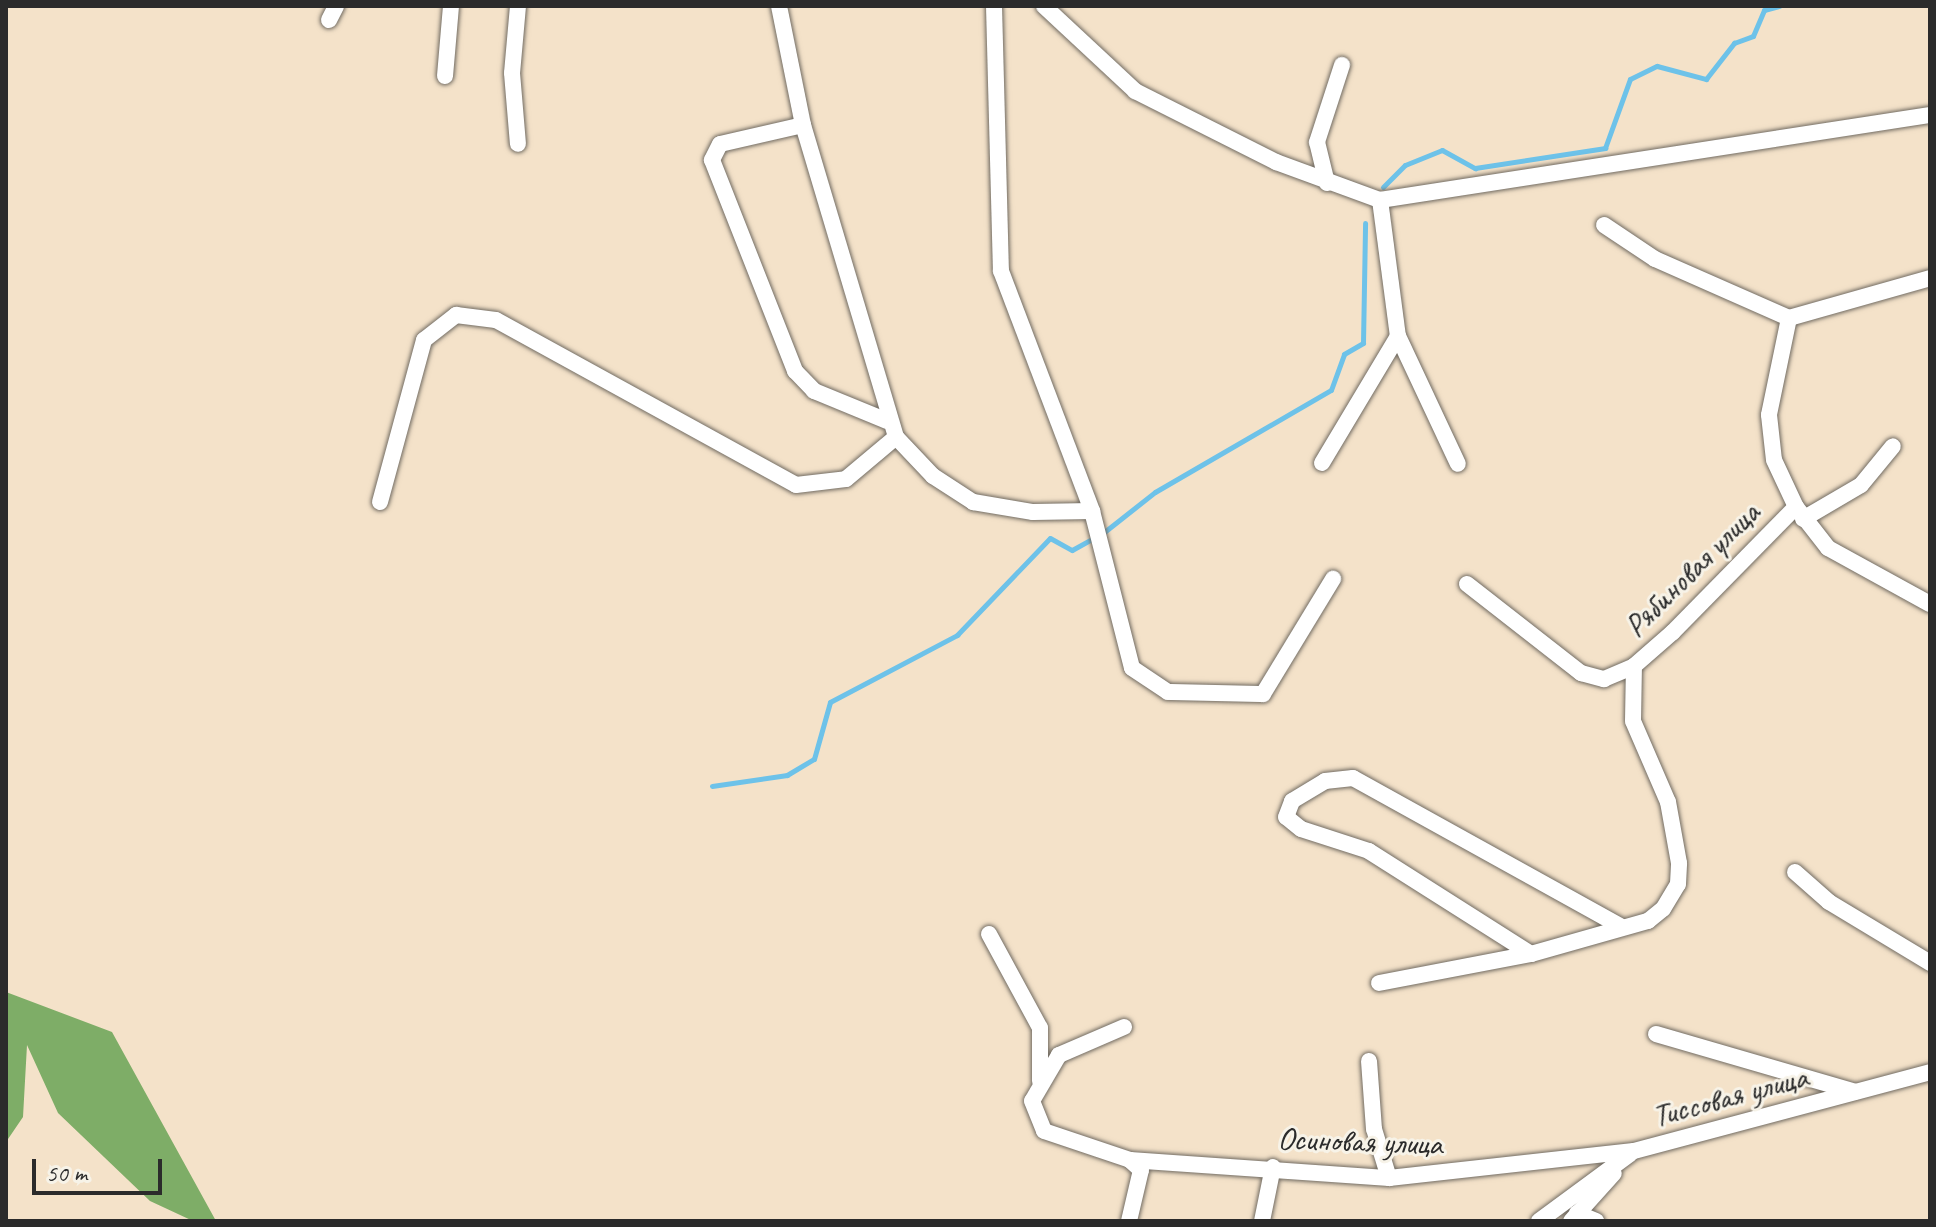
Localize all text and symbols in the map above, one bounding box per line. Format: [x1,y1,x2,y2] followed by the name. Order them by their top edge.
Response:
[1616,494,1768,646] street label: Рябиновая улица
[1647,1058,1813,1136] street label: Тиссовая улица
[1276,1120,1444,1164] street label: Осиновая улица
[36,1143,166,1193] scale bar
[46,1158,87,1188] text: 50 m

